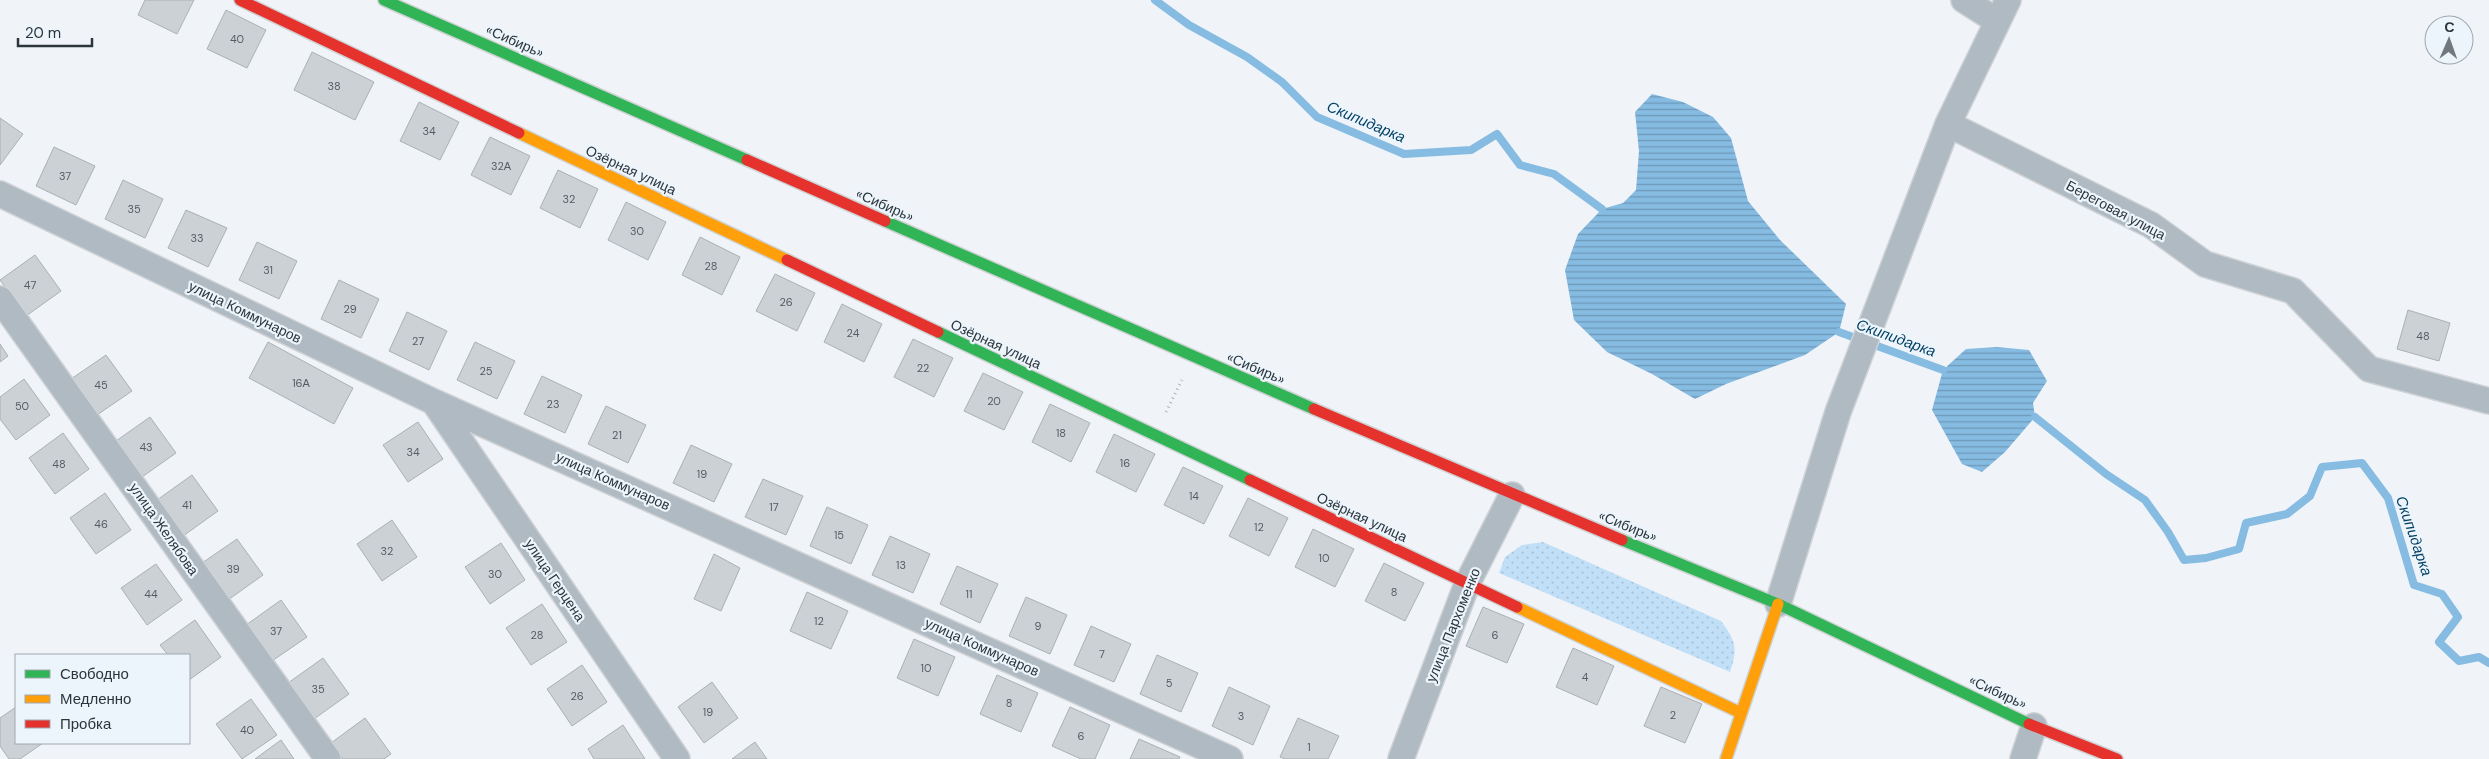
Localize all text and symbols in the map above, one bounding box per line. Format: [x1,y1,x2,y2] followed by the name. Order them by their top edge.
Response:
[18,15,91,47] scale bar
[2424,15,2474,65] north arrow
[2444,18,2455,36] text: С
[483,20,547,62] street label: «Сибирь»
[25,23,61,43] text: 20 m
[230,32,244,46] house number: 40
[327,79,341,93] house number: 38
[1324,97,1408,147] water label: Скипидарка
[422,124,436,138] house number: 34
[583,141,679,199] street label: Озёрная улица
[491,159,512,173] house number: 32А
[59,169,71,183] house number: 37
[2063,176,2169,244] street label: Береговая улица
[853,184,917,226] street label: «Сибирь»
[563,192,575,206] house number: 32
[127,202,141,216] house number: 35
[630,224,644,238] house number: 30
[190,231,204,245] house number: 33
[705,259,717,273] house number: 28
[263,263,273,277] house number: 31
[186,277,304,347] street label: улица Коммунаров
[24,278,36,292] house number: 47
[779,295,793,309] house number: 26
[343,302,357,316] house number: 29
[1853,314,1939,362] water label: Скипидарка
[948,315,1044,373] street label: Озёрная улица
[847,326,860,340] house number: 24
[2416,329,2430,343] house number: 48
[412,334,424,348] house number: 27
[1224,348,1288,388] street label: «Сибирь»
[917,361,929,375] house number: 22
[479,364,493,378] house number: 25
[292,376,310,390] house number: 16А
[94,378,108,392] house number: 45
[987,394,1001,408] house number: 20
[547,397,559,411] house number: 23
[15,399,29,413] house number: 50
[1056,426,1066,440] house number: 18
[612,428,622,442] house number: 21
[139,440,153,454] house number: 43
[406,445,420,459] house number: 34
[553,448,673,514] street label: улица Коммунаров
[1120,456,1130,470] house number: 16
[52,457,66,471] house number: 48
[697,467,707,481] house number: 19
[125,479,203,579] street label: улица Желябова
[1314,488,1410,546] street label: Озёрная улица
[1189,489,1199,503] house number: 14
[2391,493,2437,579] water label: Скипидарка
[182,498,192,512] house number: 41
[769,500,779,514] house number: 17
[1596,506,1660,546] street label: «Сибирь»
[94,517,108,531] house number: 46
[1254,520,1264,534] house number: 12
[834,528,844,542] house number: 15
[521,535,589,625] street label: улица Герцена
[381,544,393,558] house number: 32
[1319,551,1329,565] house number: 10
[896,558,906,572] house number: 13
[226,562,240,576] house number: 39
[1422,565,1484,685] street label: улица Пархоменко
[488,567,502,581] house number: 30
[1391,585,1397,599] house number: 8
[144,587,158,601] house number: 44
[966,587,972,601] house number: 11
[814,614,824,628] house number: 12
[922,614,1042,680] street label: улица Коммунаров
[1035,619,1042,633] house number: 9
[270,624,282,638] house number: 37
[531,628,543,642] house number: 28
[1492,628,1499,642] house number: 6
[1099,647,1105,661] house number: 7
[15,654,190,744] legend
[921,661,931,675] house number: 10
[60,664,129,684] text: Свободно
[1582,670,1589,684] house number: 4
[1966,671,2030,713] street label: «Сибирь»
[1166,676,1173,690] house number: 5
[311,682,325,696] house number: 35
[60,689,131,709] text: Медленно
[570,689,584,703] house number: 26
[1006,696,1012,710] house number: 8
[703,705,713,719] house number: 19
[1670,708,1676,722] house number: 2
[1238,709,1244,723] house number: 3
[60,714,112,734] text: Пробка
[240,723,254,737] house number: 40
[1078,729,1085,743] house number: 6
[1307,740,1311,754] house number: 1

